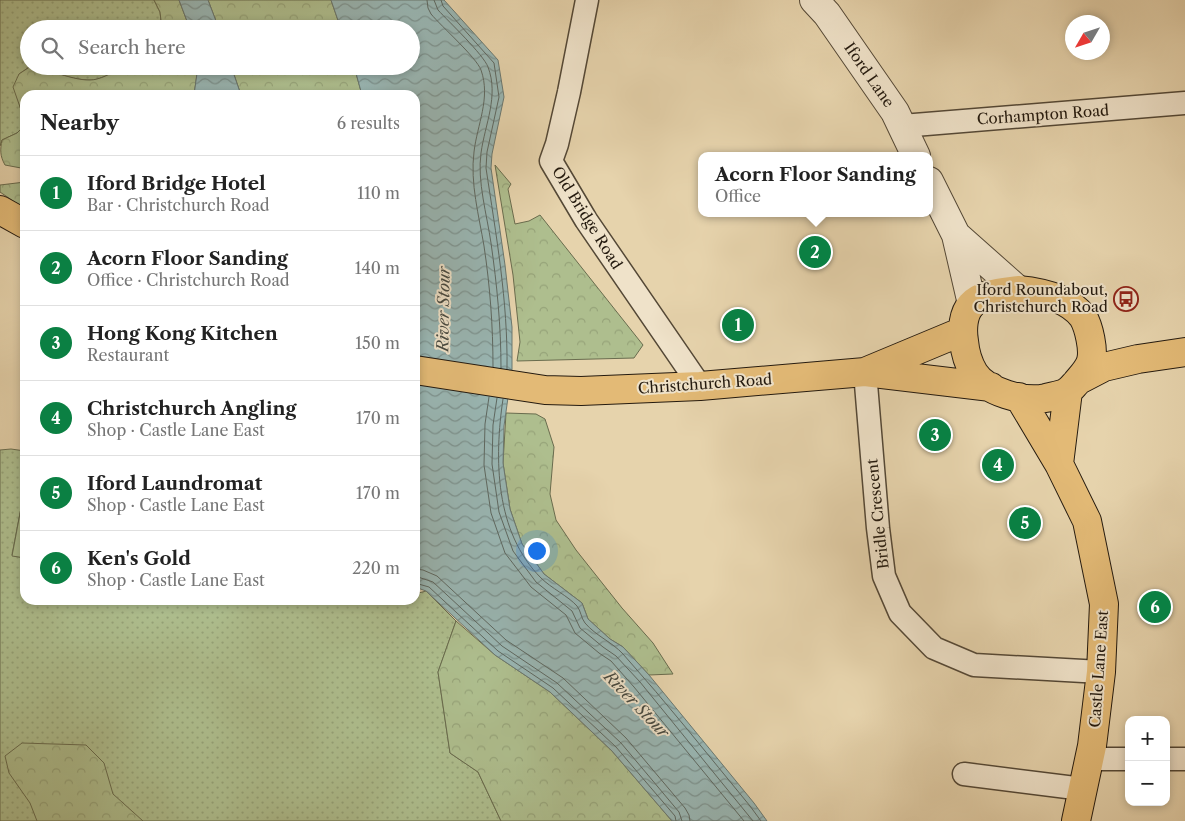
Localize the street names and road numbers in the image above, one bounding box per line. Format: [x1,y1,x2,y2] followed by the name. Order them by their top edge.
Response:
[840,39,899,111] street label: Iford Lane
[976,100,1110,129] street label: Corhampton Road
[548,163,627,273] street label: Old Bridge Road
[637,369,773,398] street label: Christchurch Road
[862,457,893,570] street label: Bridle Crescent
[1085,609,1112,728] street label: Castle Lane East

